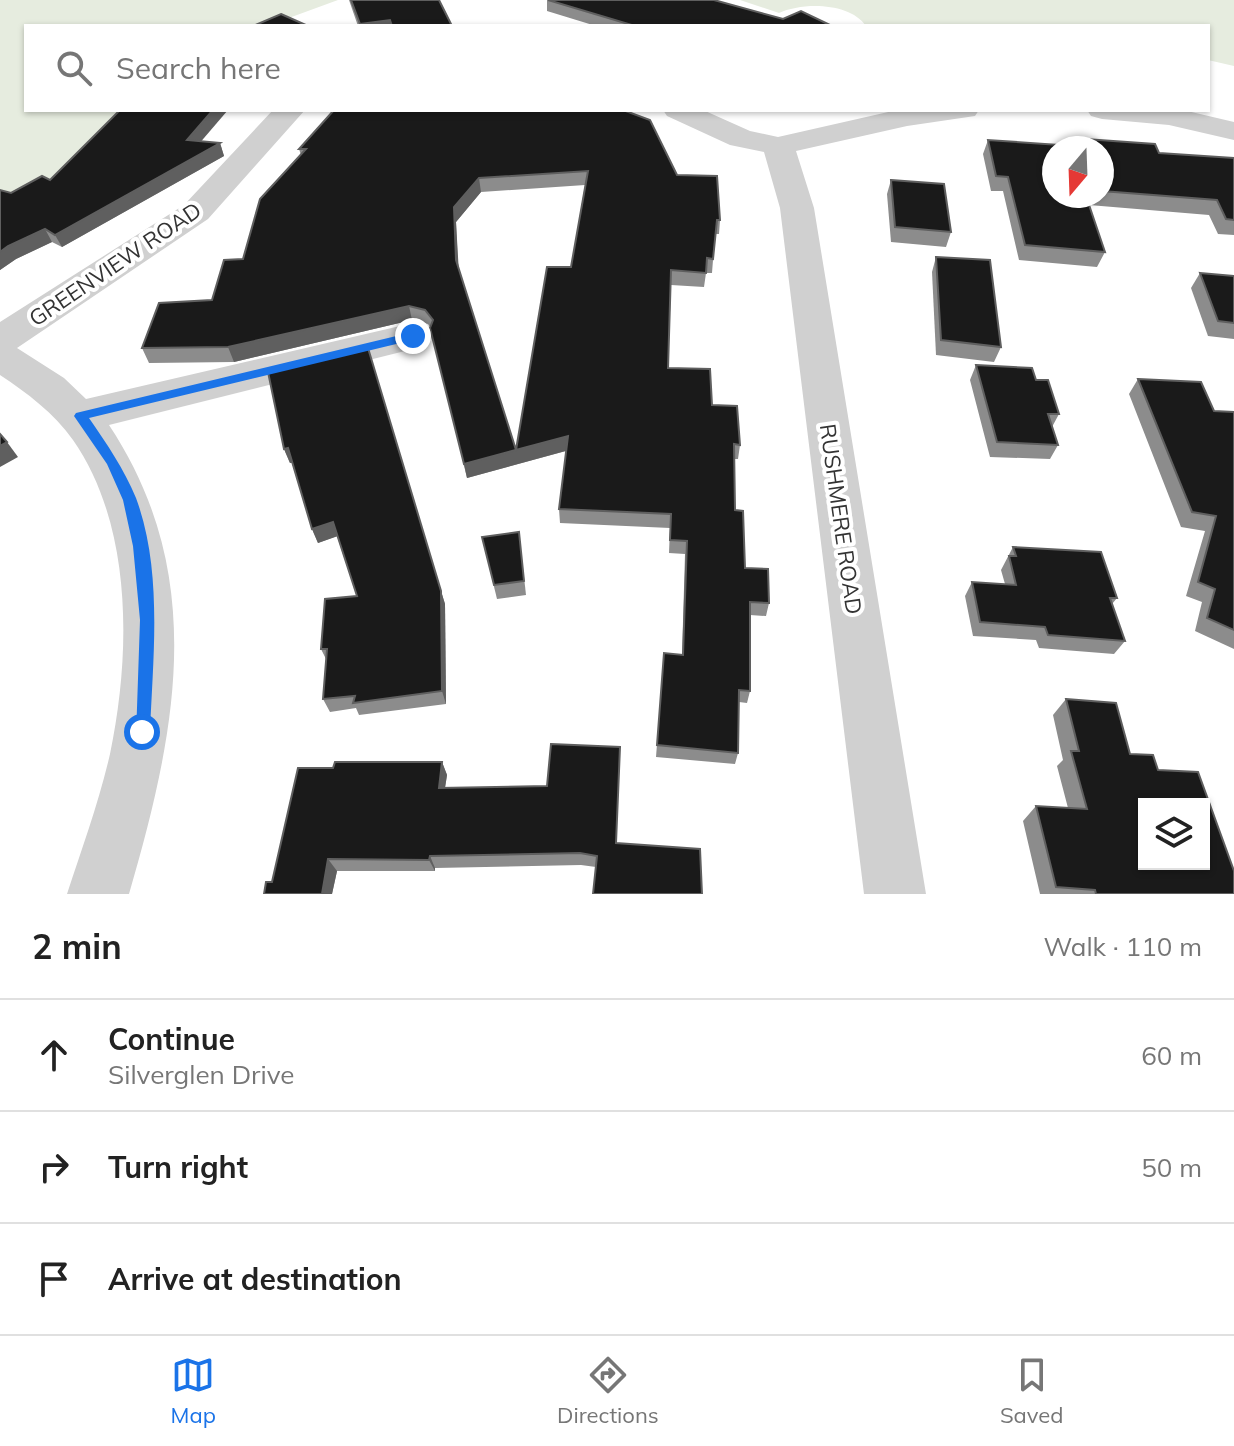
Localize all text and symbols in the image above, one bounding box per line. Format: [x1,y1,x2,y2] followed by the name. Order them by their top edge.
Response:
[24,24,1210,112] search box
[52,46,96,90] icon: search
[116,49,281,87] text: Search here
[1042,136,1114,208] north arrow
[23,196,207,332] street label: GREENVIEW ROAD
[395,318,431,354] route end
[814,422,868,616] street label: RUSHMERE ROAD
[124,714,160,750] route start
[1138,798,1210,870] map controls
[1138,798,1210,870] button: layers
[32,925,122,968] text: 2 min
[1043,930,1202,963] text: Walk · 110 m
[108,1020,235,1058] text: Continue
[32,1033,76,1077] icon: ahead
[1141,1039,1202,1072] text: 60 m
[108,1058,294,1091] text: Silverglen Drive
[32,1145,76,1189] icon: right
[108,1148,248,1186] text: Turn right
[1141,1151,1202,1184] text: 50 m
[32,1257,76,1301] icon: arrive
[108,1260,402,1298] text: Arrive at destination
[171,1353,216,1429] tab: Map
[557,1353,659,1429] tab: Directions
[1000,1353,1063,1429] tab: Saved

